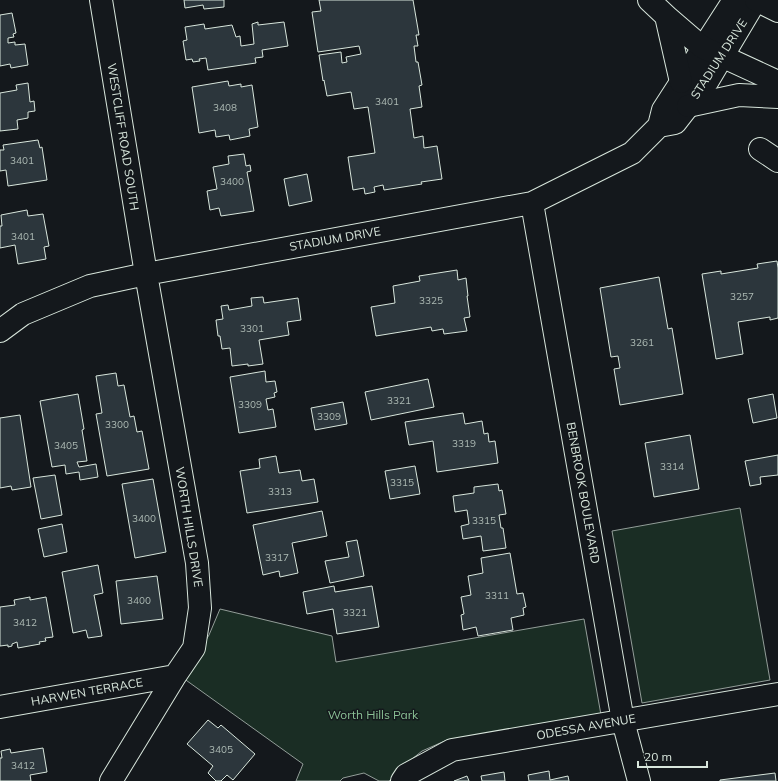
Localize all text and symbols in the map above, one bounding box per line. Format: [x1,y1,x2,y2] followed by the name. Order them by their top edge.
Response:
[687,16,750,102] street label: STADIUM DRIVE
[104,62,143,212] street label: WESTCLIFF ROAD SOUTH
[375,95,399,108] house number: 3401
[213,101,237,114] house number: 3408
[10,154,34,167] house number: 3401
[220,175,244,188] house number: 3400
[288,223,382,254] street label: STADIUM DRIVE
[11,230,35,243] house number: 3401
[730,290,754,303] house number: 3257
[419,294,443,307] house number: 3325
[240,322,264,335] house number: 3301
[630,336,654,349] house number: 3261
[387,394,411,407] house number: 3321
[238,398,262,411] house number: 3309
[317,410,341,423] house number: 3309
[105,418,129,431] house number: 3300
[564,421,603,565] street label: BENBROOK BOULEVARD
[452,437,476,450] house number: 3319
[54,439,78,452] house number: 3405
[660,460,684,473] house number: 3314
[173,466,206,588] street label: WORTH HILLS DRIVE
[390,476,414,489] house number: 3315
[268,485,292,498] house number: 3313
[132,512,156,525] house number: 3400
[472,514,496,527] house number: 3315
[265,551,289,564] house number: 3317
[485,589,509,602] house number: 3311
[127,594,151,607] house number: 3400
[343,606,367,619] house number: 3321
[13,616,37,629] house number: 3412
[30,674,144,709] street label: HARWEN TERRACE
[328,707,419,722] park label: Worth Hills Park
[535,710,637,743] street label: ODESSA AVENUE
[209,743,233,756] house number: 3405
[638,743,707,769] scale bar
[644,749,672,764] text: 20 m
[11,759,35,772] house number: 3412

